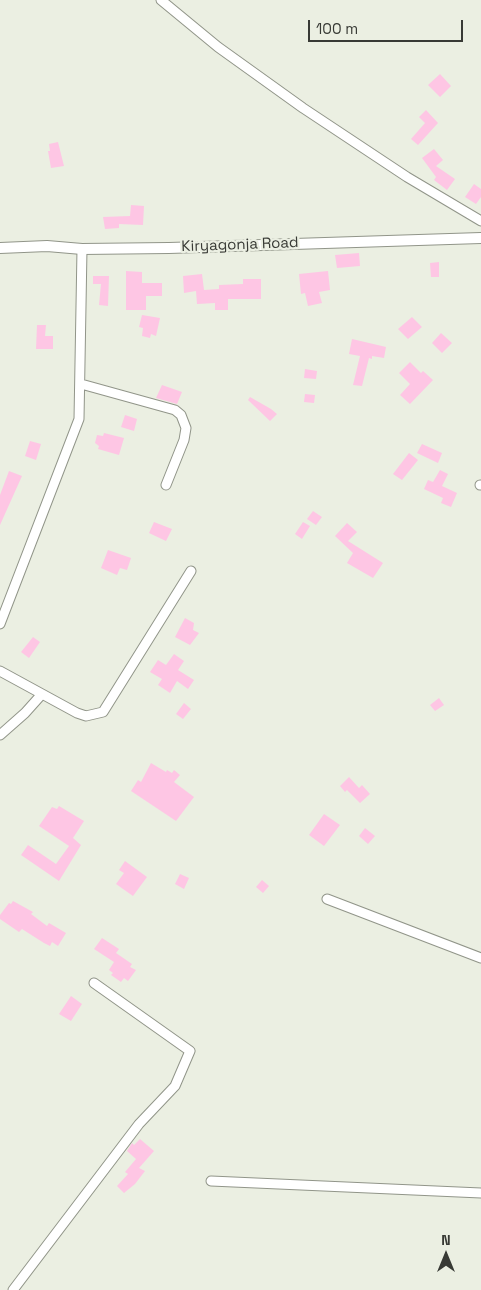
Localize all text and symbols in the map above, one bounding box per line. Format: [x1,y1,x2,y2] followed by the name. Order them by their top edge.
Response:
[311,10,466,42] scale bar
[316,19,358,38] text: 100 m
[181,234,299,256] street label: Kiryagonja Road
[421,1230,471,1280] north arrow
[441,1231,451,1249] text: N

